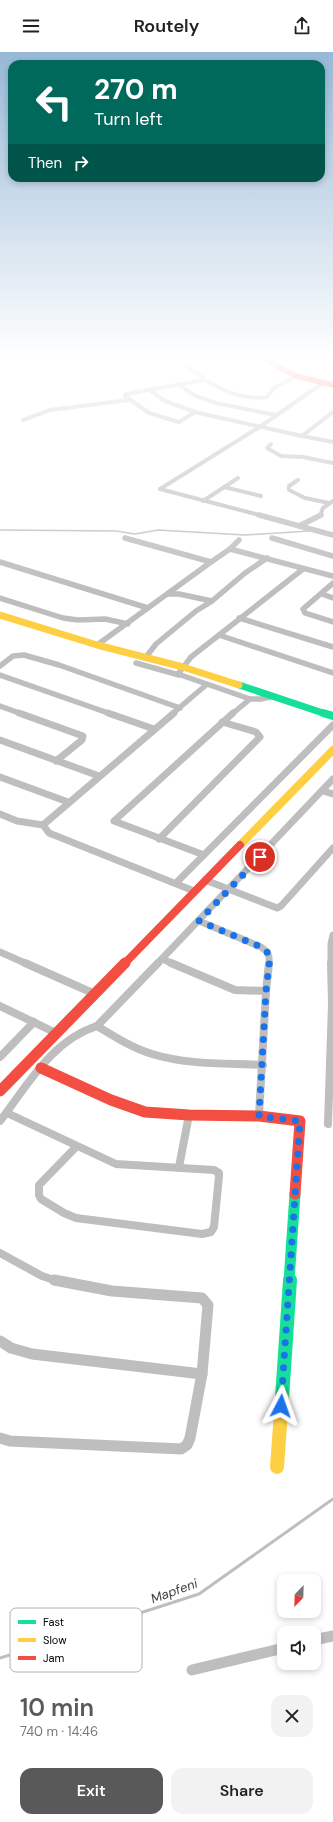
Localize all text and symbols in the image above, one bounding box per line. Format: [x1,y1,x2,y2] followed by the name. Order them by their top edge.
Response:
[134,14,199,38] text: Routely
[20,15,42,37] icon: menu
[291,15,313,37] icon: share
[94,71,177,108] text: 270 m
[28,76,80,128] icon: left
[94,107,163,131] text: Turn left
[70,152,92,174] icon: right
[28,153,62,173] text: Then
[243,840,277,874] pin
[249,846,271,868] icon: arrive
[260,1385,302,1427] position arrow
[148,1574,201,1607] water label: Mapfeni
[277,1574,321,1618] north arrow
[277,1574,321,1670] map controls
[10,1608,142,1672] legend
[43,1615,64,1629] text: Fast
[277,1626,321,1670] button: sound
[43,1633,67,1647] text: Slow
[43,1651,64,1665] text: Jam
[20,1692,94,1723] text: 10 min
[271,1695,313,1737] button: close
[20,1723,98,1740] text: 740 m · 14:46
[20,1768,163,1814] button: Exit
[171,1768,313,1814] button: Share

